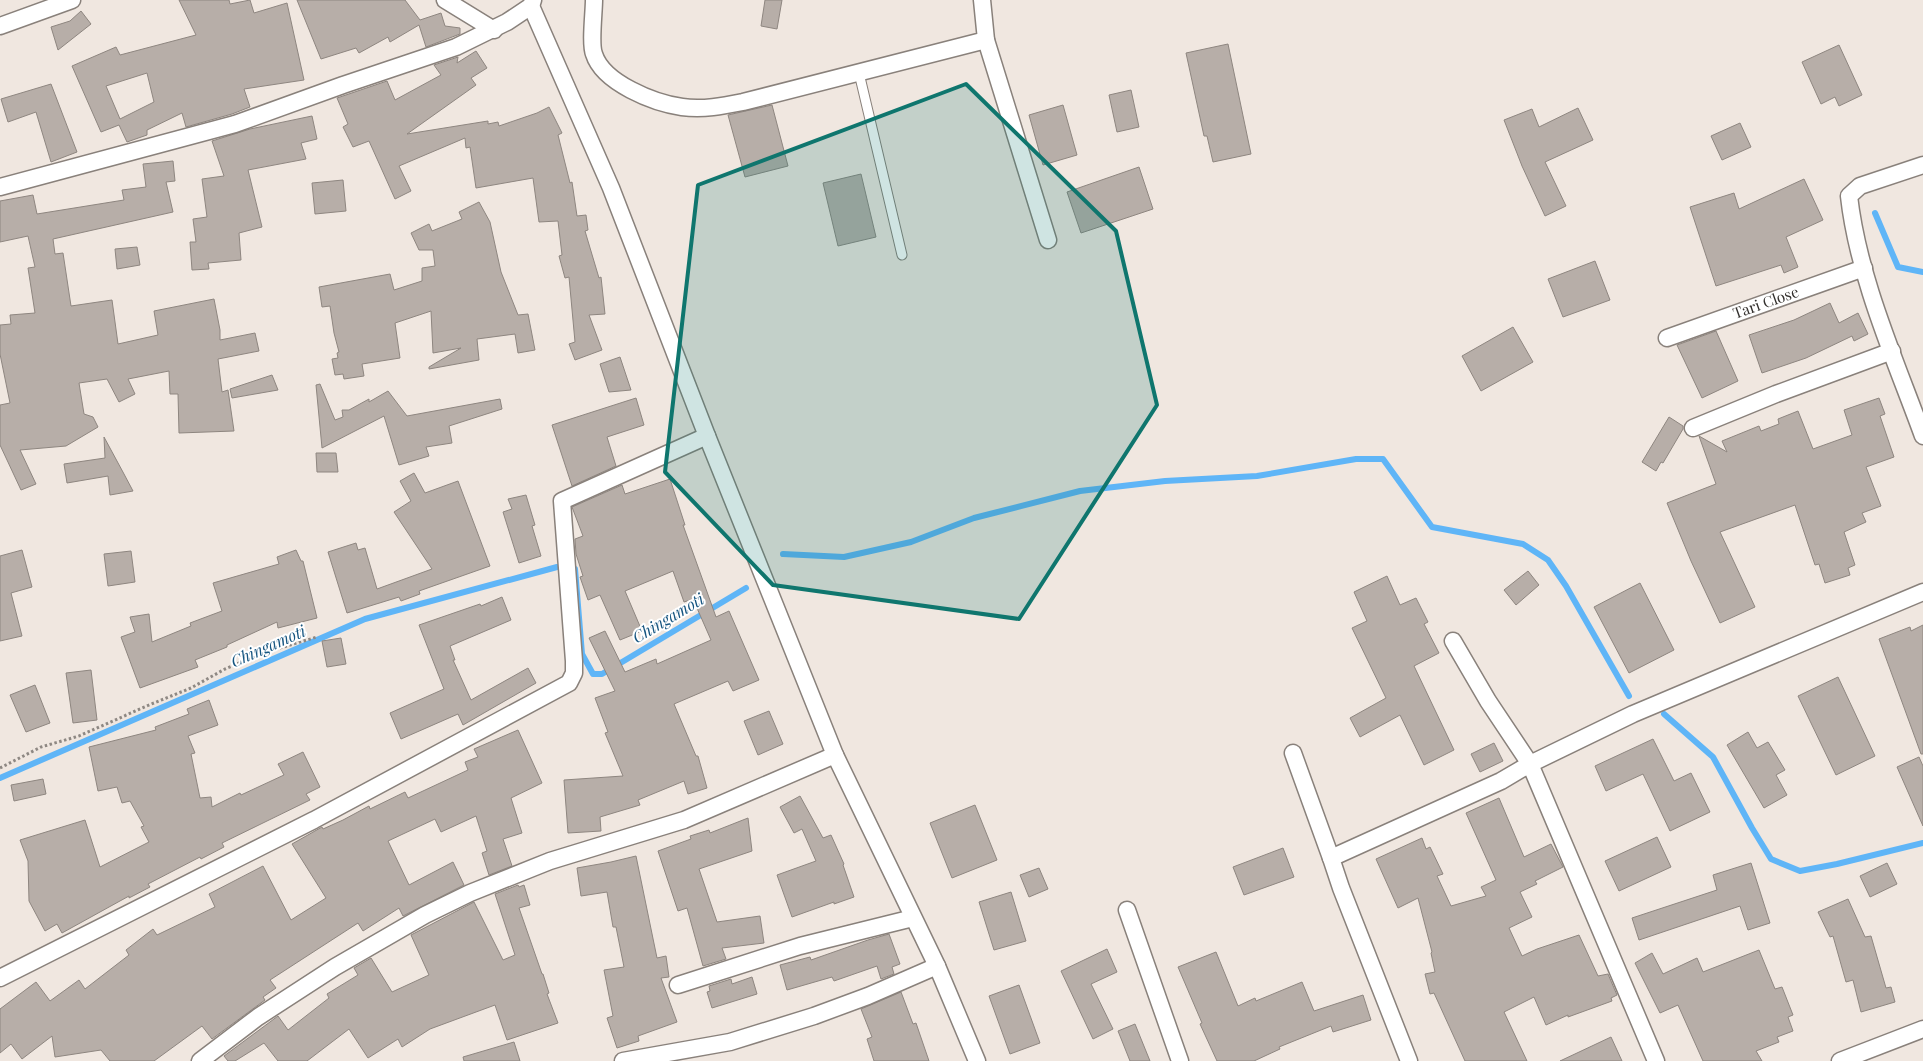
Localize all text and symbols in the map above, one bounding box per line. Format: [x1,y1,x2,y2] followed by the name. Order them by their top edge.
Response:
[1730,281,1801,323] street label: Tari Close
[628,587,708,647] water label: Chingamoti
[227,619,310,671] water label: Chingamoti

